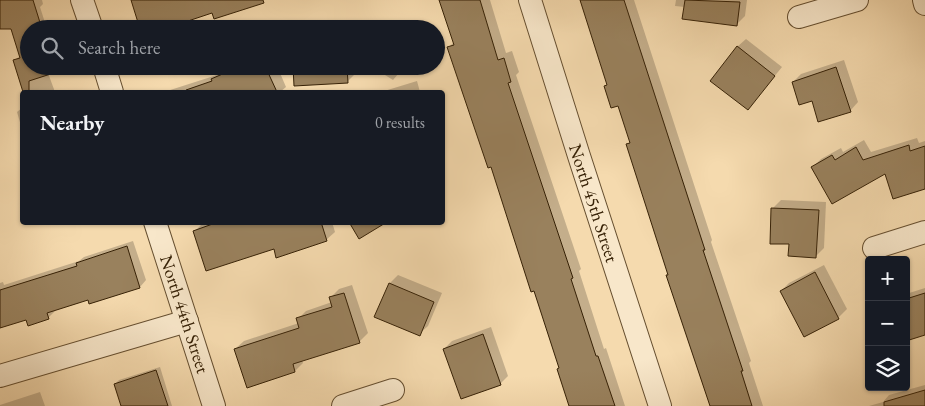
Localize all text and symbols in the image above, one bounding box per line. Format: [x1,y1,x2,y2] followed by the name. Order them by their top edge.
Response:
[20,20,445,75] search box
[38,34,66,62] icon: search
[78,35,160,60] text: Search here
[40,109,104,136] text: Nearby
[375,112,425,133] text: 0 results
[564,141,624,265] street label: North 45th Street
[155,252,215,376] street label: North 44th Street
[865,256,910,391] map controls
[865,256,910,301] button: +
[865,301,910,346] button: −
[865,346,910,391] button: layers

